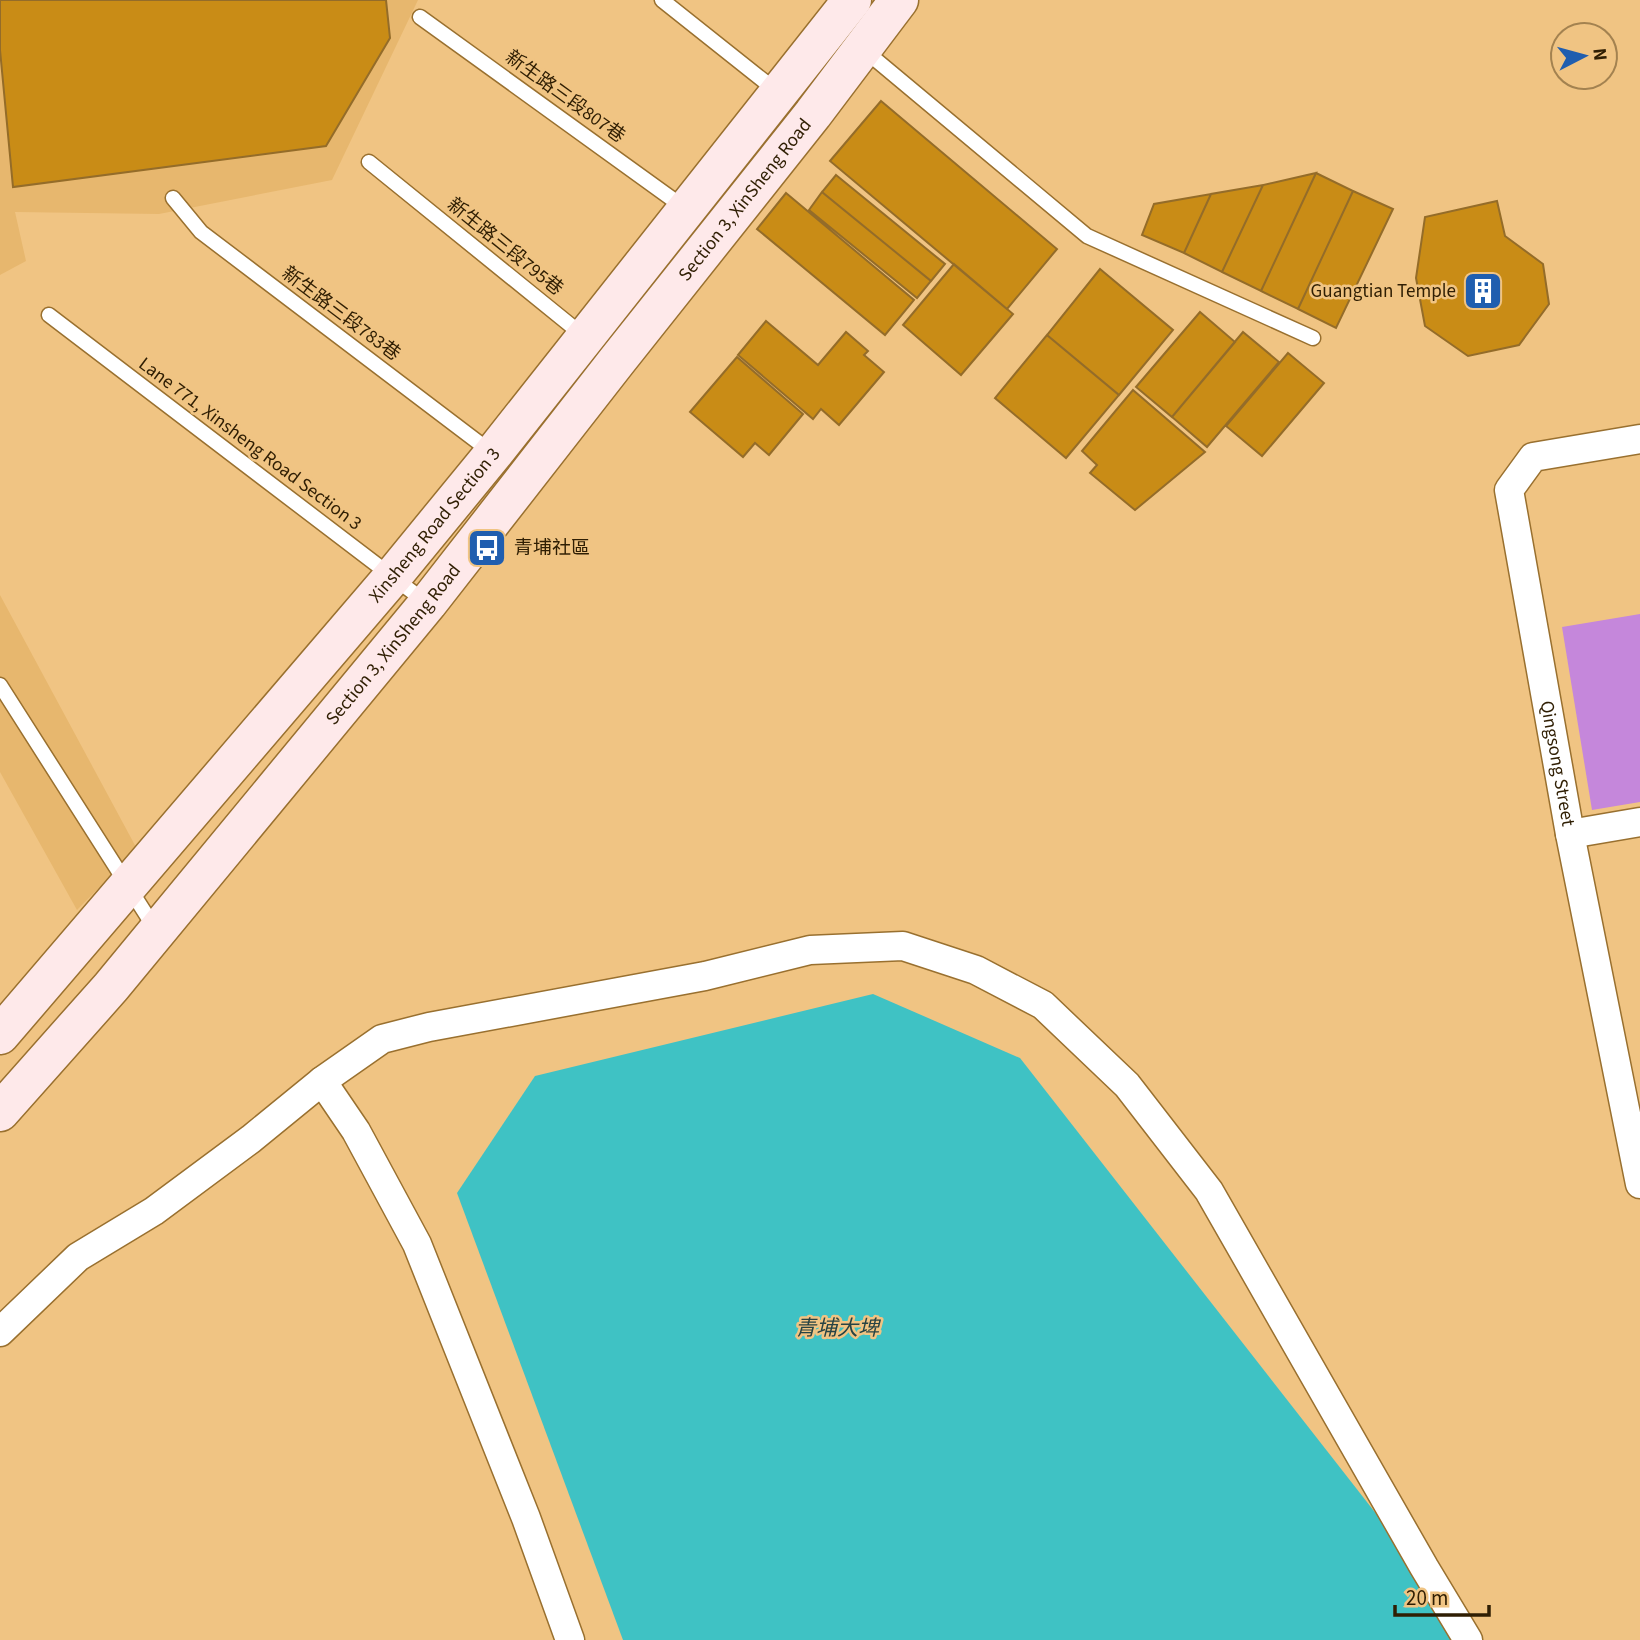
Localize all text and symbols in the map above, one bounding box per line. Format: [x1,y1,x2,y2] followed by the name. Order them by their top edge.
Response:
[1549,21,1619,91] north arrow
[499,44,631,150] street label: 新生路三段807巷
[1585,47,1614,62] text: N
[672,113,818,287] street label: Section 3, XinSheng Road
[441,192,569,302] street label: 新生路三段795巷
[276,260,406,368] street label: 新生路三段783巷
[1462,270,1504,312] building icon: Guangtian Temple
[1311,278,1456,305] place label: Guangtian Temple
[133,351,367,537] street label: Lane 771, Xinsheng Road Section 3
[362,442,507,609] street label: Xinsheng Road Section 3
[466,527,508,569] bus stop icon: 青埔社區
[514,535,590,562] place label: 青埔社區
[319,558,467,731] street label: Section 3, XinSheng Road
[1533,699,1582,829] street label: Qingsong Street
[795,1313,882,1343] water label: 青埔大埤
[1395,1574,1490,1618] scale bar
[1406,1583,1448,1613] text: 20 m

